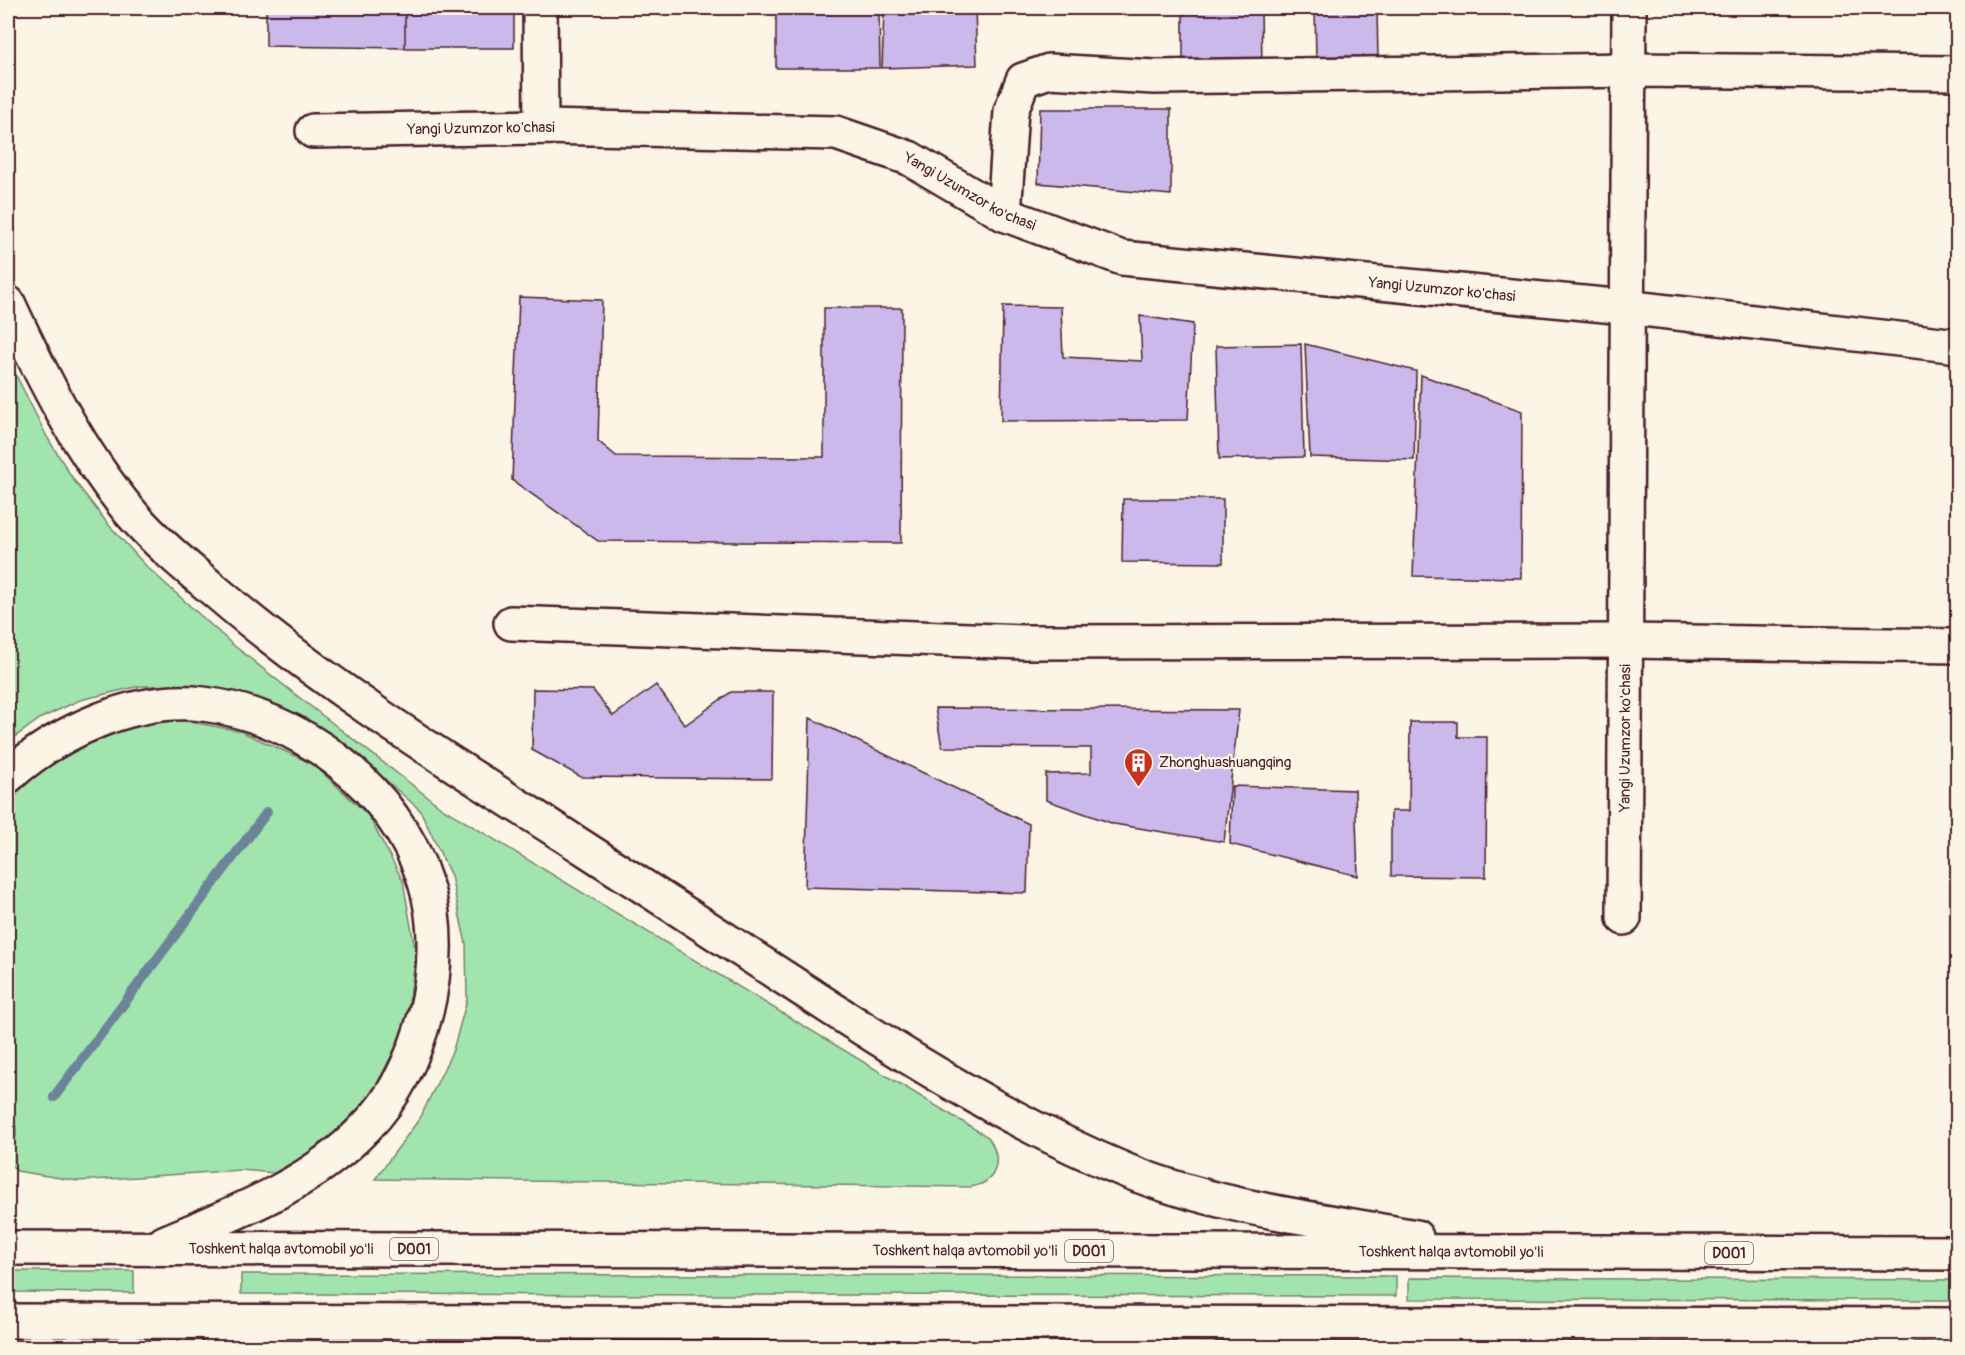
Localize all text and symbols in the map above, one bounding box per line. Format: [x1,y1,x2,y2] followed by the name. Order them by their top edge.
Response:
[406,118,555,139] street label: Yangi Uzumzor ko'chasi
[901,148,1039,235] street label: Yangi Uzumzor ko'chasi
[1367,273,1517,306] street label: Yangi Uzumzor ko'chasi
[1616,664,1635,813] street label: Yangi Uzumzor ko'chasi
[1122,746,1154,788] building icon: Zhonghuashuangqing
[1159,753,1291,772] place label: Zhonghuashuangqing
[390,1238,438,1260] road number: D001
[189,1239,374,1259] street label: Toshkent halqa avtomobil yo'li
[1065,1240,1113,1262] road number: D001
[873,1241,1058,1261] street label: Toshkent halqa avtomobil yo'li
[1359,1242,1544,1262] street label: Toshkent halqa avtomobil yo'li
[1705,1242,1753,1264] road number: D001

